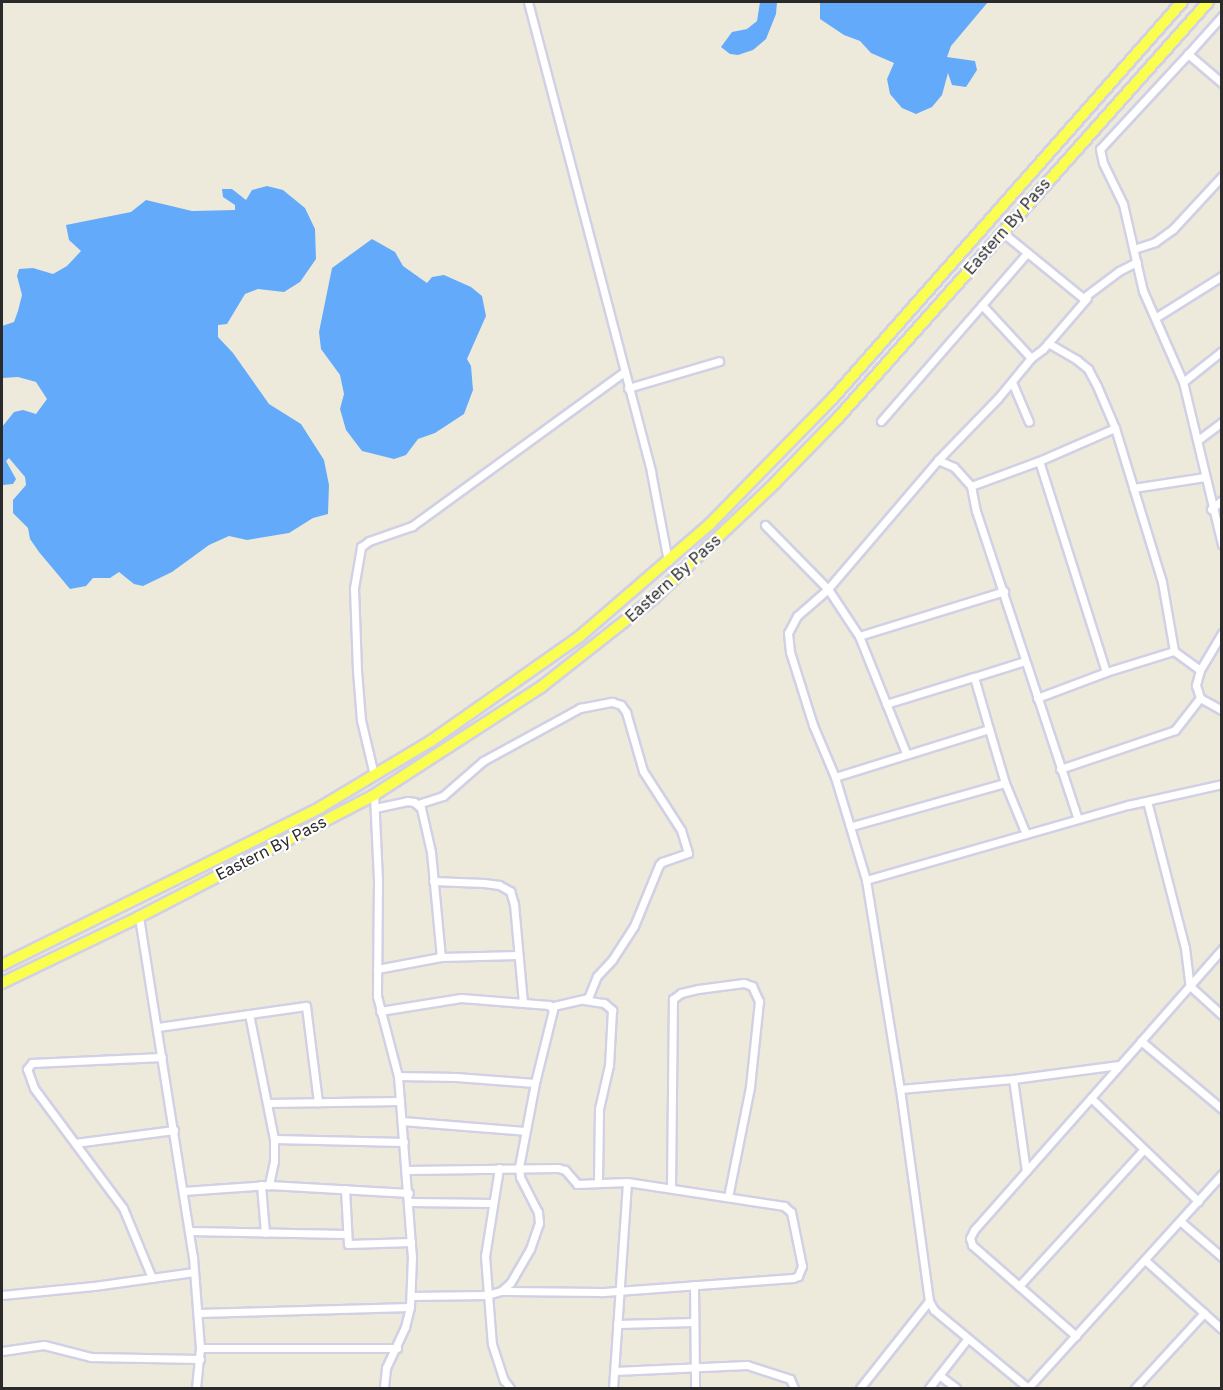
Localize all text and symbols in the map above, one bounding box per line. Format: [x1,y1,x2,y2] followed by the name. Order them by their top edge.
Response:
[960,174,1054,278] street label: Eastern By Pass
[621,530,725,626] street label: Eastern By Pass
[212,812,330,884] street label: Eastern By Pass

